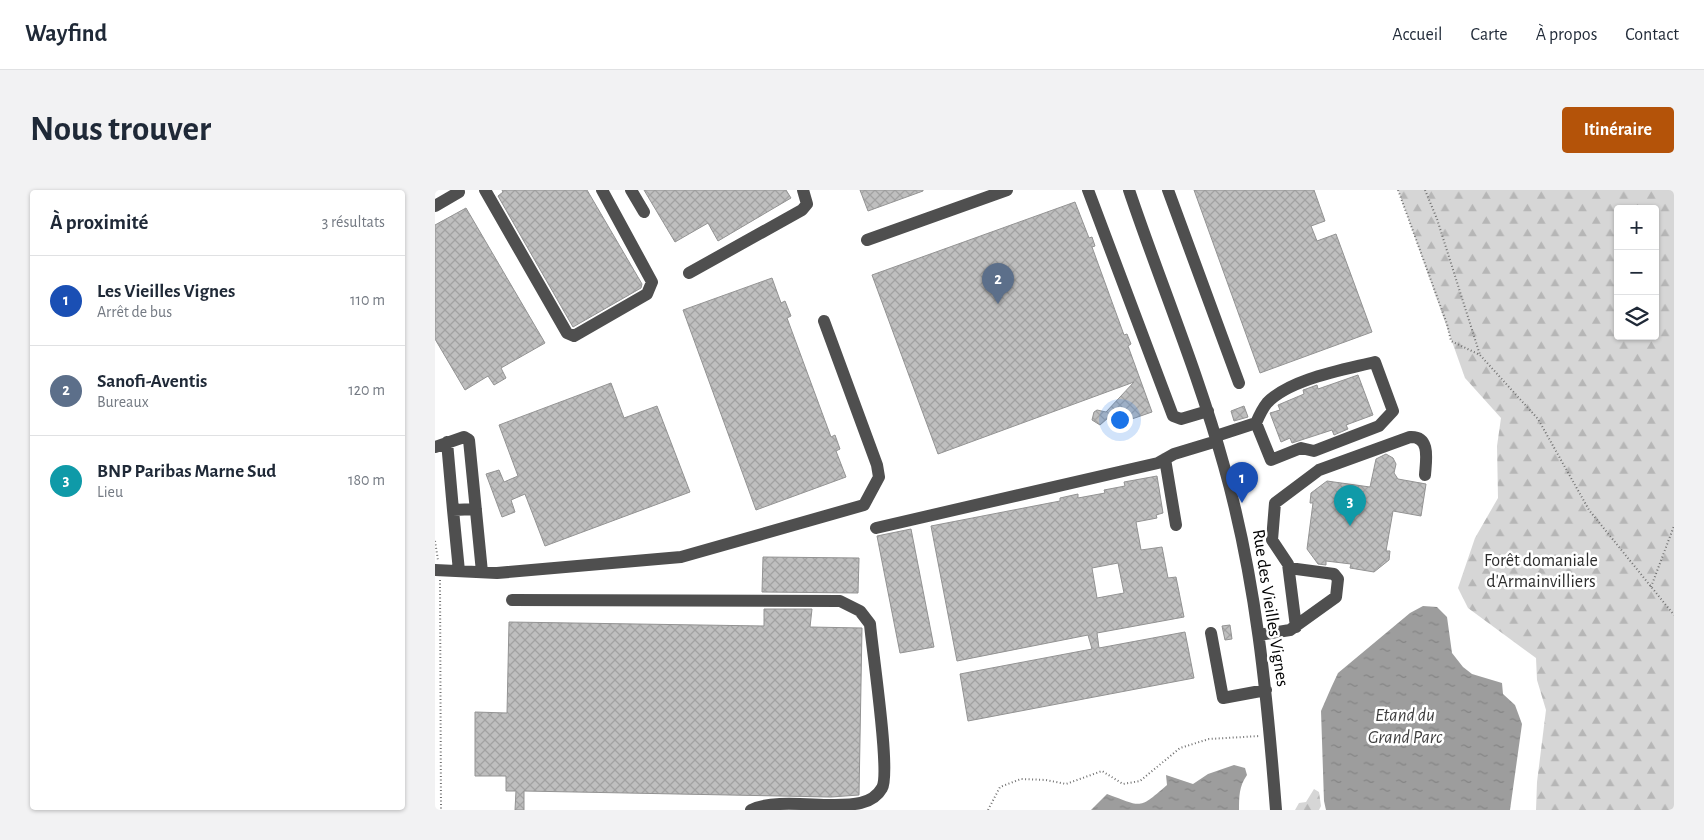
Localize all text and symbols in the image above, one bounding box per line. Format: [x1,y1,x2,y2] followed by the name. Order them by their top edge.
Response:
[25,22,107,46] text: Wayfind
[1392,26,1443,44] text: Accueil
[1471,26,1508,44] text: Carte
[1536,26,1597,44] text: À propos
[1625,26,1679,44] text: Contact
[1562,107,1674,153] button: Itinéraire
[30,112,211,147] text: Nous trouver
[1614,205,1659,340] map controls
[1614,205,1659,250] button: +
[50,212,148,233] text: À proximité
[322,214,385,230] text: 3 résultats
[1614,250,1659,295] button: −
[982,263,1014,304] pin: 2
[97,282,235,301] text: Les Vieilles Vignes
[63,292,69,308] text: 1
[350,292,385,308] text: 110 m
[1614,295,1659,340] button: layers
[97,304,172,320] text: Arrêt de bus
[97,372,207,391] text: Sanofi-Aventis
[62,382,70,398] text: 2
[348,382,385,398] text: 120 m
[97,394,149,410] text: Bureaux
[1107,407,1133,433] your location
[97,462,276,481] text: BNP Paribas Marne Sud
[1226,462,1258,503] pin: 1
[63,472,69,488] text: 3
[348,472,385,488] text: 180 m
[97,484,123,500] text: Lieu
[1334,485,1366,526] pin: 3
[1249,528,1291,688] street label: Rue des Vieilles Vignes
[1484,552,1598,591] park label: Forêt domaniale d'Armainvilliers
[1368,706,1443,747] water label: Etand du Grand Parc

